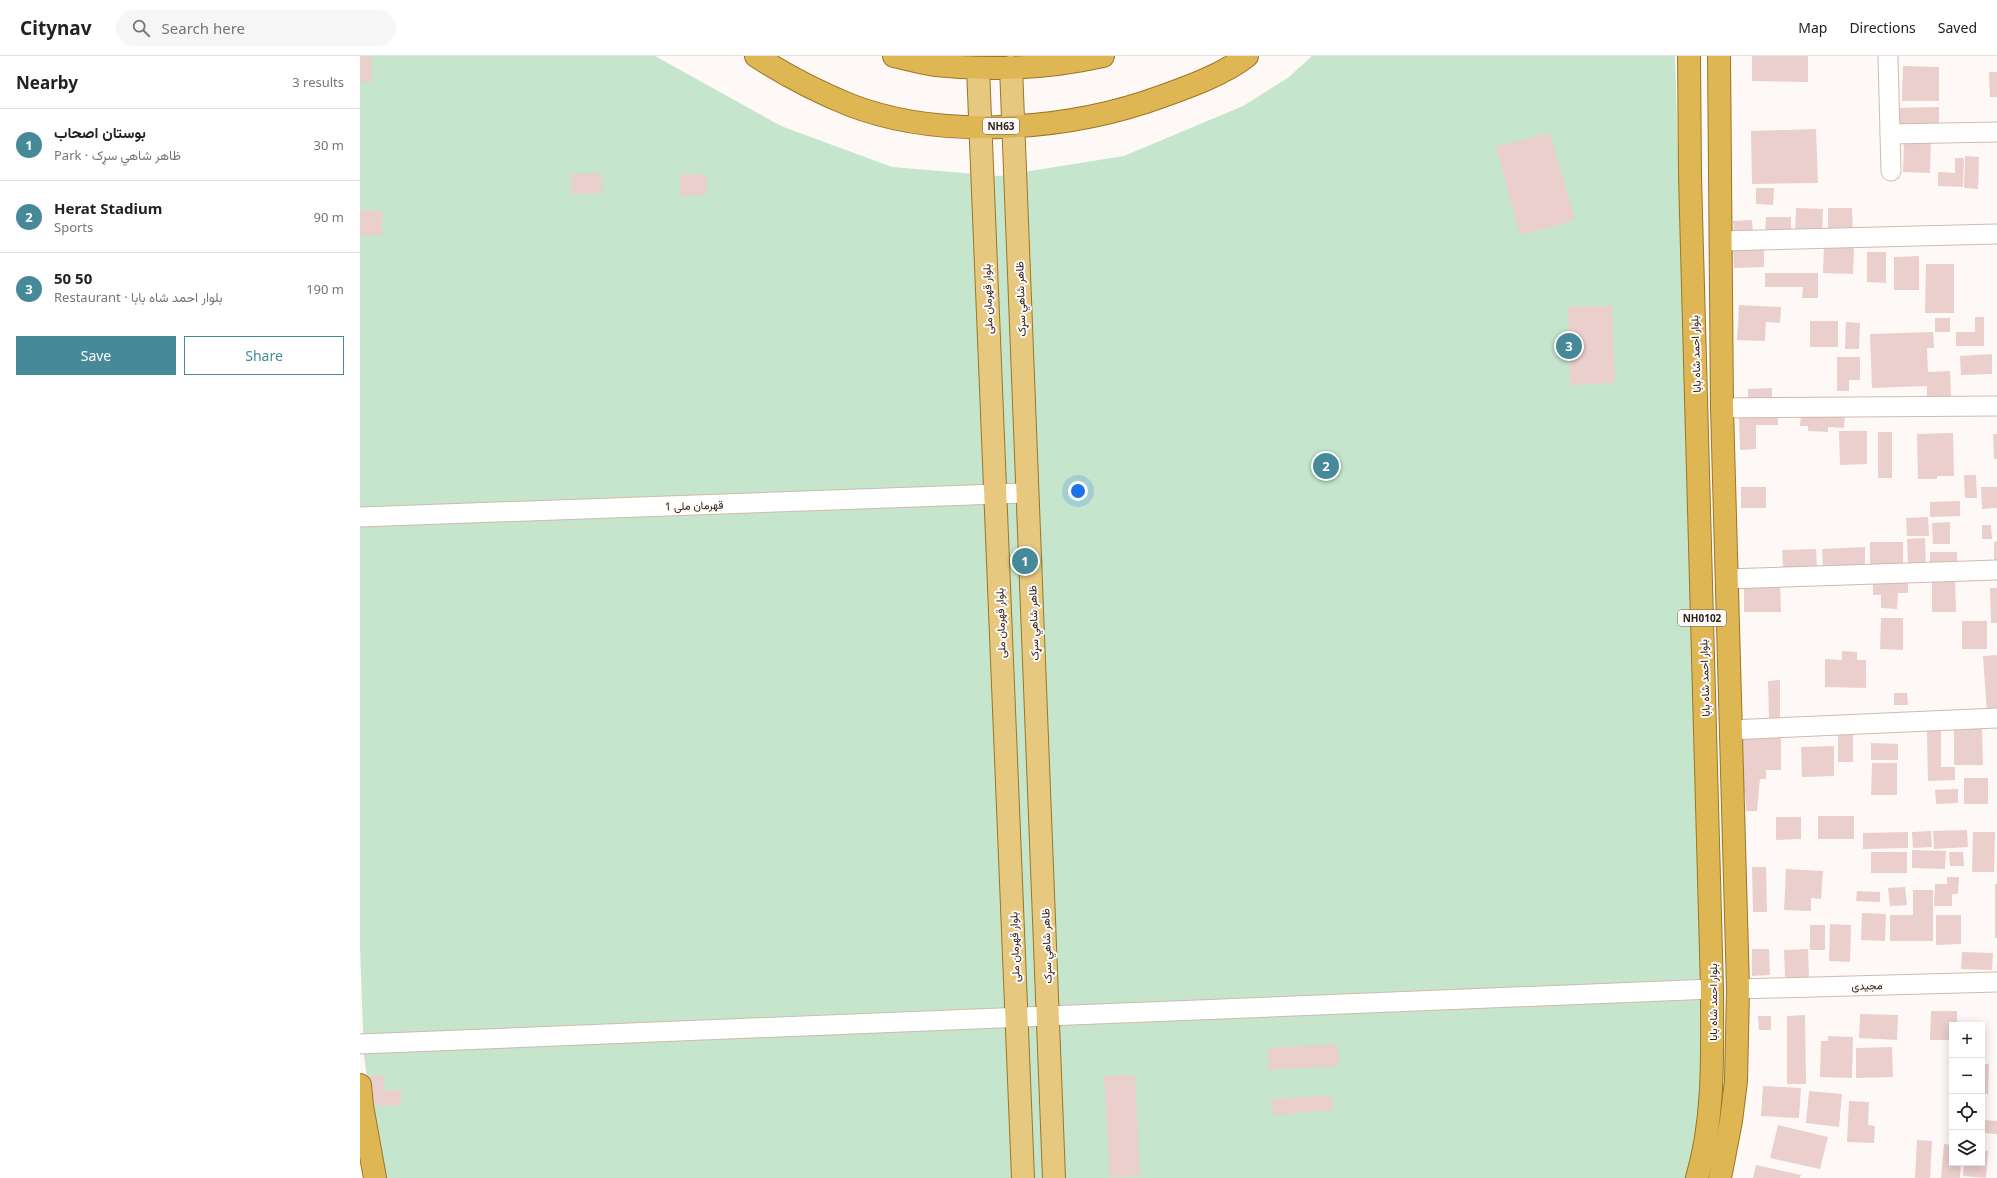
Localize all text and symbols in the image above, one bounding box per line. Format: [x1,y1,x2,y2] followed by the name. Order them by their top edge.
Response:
[116,10,396,46] search box
[20,15,92,41] text: Citynav
[130,17,152,39] icon: search
[162,18,245,38] text: Search here
[1798,18,1827,37] text: Map
[1849,18,1916,37] text: Directions
[1938,18,1977,37] text: Saved
[16,71,78,94] text: Nearby
[292,73,344,91] text: 3 results
[983,118,1019,134] road number: NH63
[54,122,146,142] text: بوستان اصحاب
[25,136,33,154] text: 1
[314,136,344,154] text: 30 m
[54,146,181,164] text: Park · ظاهر شاهي سړک
[54,198,162,218] text: Herat Stadium
[25,208,33,226] text: 2
[314,208,344,226] text: 90 m
[54,218,93,236] text: Sports
[1011,261,1032,337] street label: ظاهر شاهي سړک
[978,264,996,334] street label: بلوار قهرمان ملی
[54,268,92,288] text: 50 50
[25,280,33,298] text: 3
[306,280,344,298] text: 190 m
[54,288,223,306] text: Restaurant · بلوار احمد شاه بابا
[1686,315,1704,393] street label: بلوار احمد شاه بابا
[1556,331,1582,361] pin: 3
[16,336,176,375] button: Save
[184,336,344,375] button: Share
[1313,451,1339,481] pin: 2
[1068,481,1088,501] your location
[664,496,724,514] street label: قهرمان ملی 1
[1012,546,1038,576] pin: 1
[1024,585,1045,661] street label: ظاهر شاهي سړک
[991,588,1009,658] street label: بلوار قهرمان ملی
[1678,610,1726,626] road number: NH0102
[1695,639,1713,717] street label: بلوار احمد شاه بابا
[1037,908,1058,984] street label: ظاهر شاهي سړک
[1005,912,1023,982] street label: بلوار قهرمان ملی
[1705,963,1720,1041] street label: بلوار احمد شاه بابا
[1851,977,1883,993] street label: مجیدی
[1949,1022,1985,1166] map controls
[1949,1022,1985,1058] button: +
[1949,1058,1985,1094] button: −
[1949,1094,1985,1130] button: locate
[1949,1130,1985,1166] button: layers

